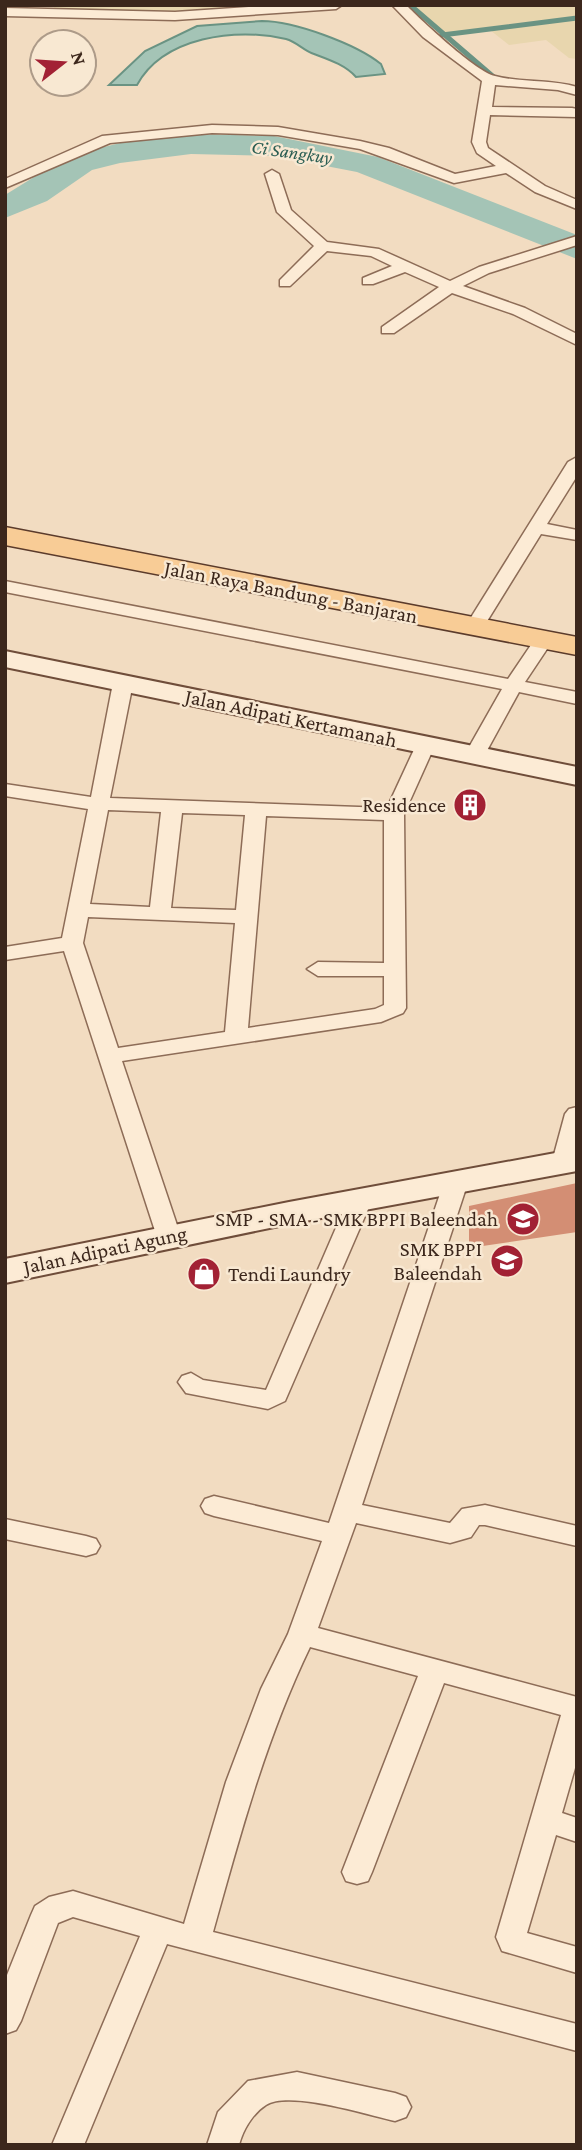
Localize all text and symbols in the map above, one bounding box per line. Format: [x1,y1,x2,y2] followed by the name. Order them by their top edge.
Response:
[28,28,98,98] north arrow
[67,49,91,67] text: N
[250,136,334,168] water label: Ci Sangkuy
[160,555,420,628] street label: Jalan Raya Bandung - Banjaran
[181,683,399,752] street label: Jalan Adipati Kertamanah
[451,786,489,824] building icon: Residence
[362,793,446,817] place label: Residence
[504,1200,542,1238] school or university icon: SMP - SMA - SMK BPPI Baleendah
[215,1207,498,1231] place label: SMP - SMA - SMK BPPI Baleendah
[19,1221,189,1279] street label: Jalan Adipati Agung
[393,1237,482,1285] place label: SMK BPPI Baleendah
[488,1242,526,1280] school or university icon: SMK BPPI Baleendah
[185,1255,223,1293] shop icon: Tendi Laundry
[228,1262,351,1286] place label: Tendi Laundry

